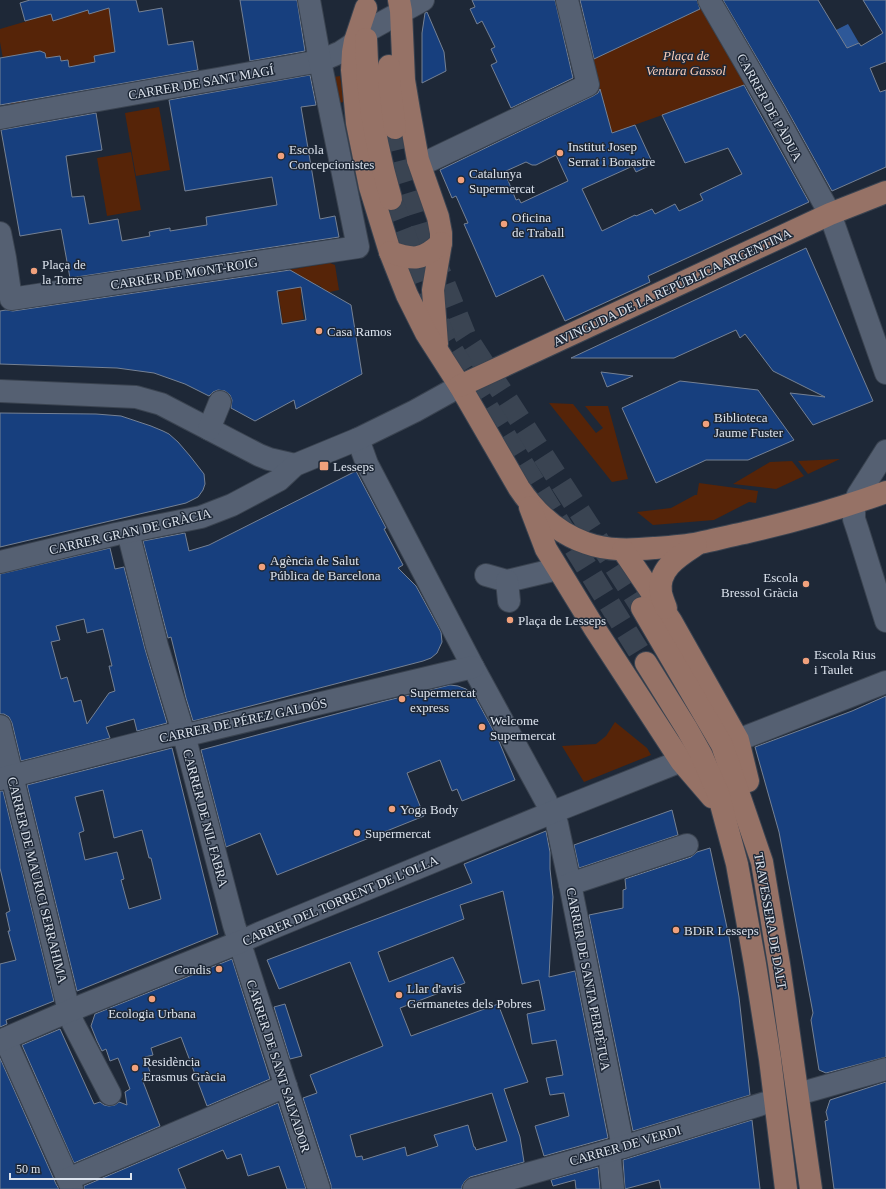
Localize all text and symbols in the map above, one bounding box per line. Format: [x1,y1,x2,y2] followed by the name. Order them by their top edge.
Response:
[646,48,726,78] park label: Plaça de Ventura Gassol
[734,51,806,164] street label: CARRER DE PÀDUA
[127,62,275,103] street label: CARRER DE SANT MAGÍ
[568,139,656,169] place label: Institut Josep Serrat i Bonastre
[289,142,374,172] place label: Escola Concepcionistes
[555,148,565,158] marker: Institut Josep Serrat i Bonastre
[276,151,286,161] marker: Escola Concepcionistes
[469,166,535,196] place label: Catalunya Supermercat
[456,175,466,185] marker: Catalunya Supermercat
[512,210,565,240] place label: Oficina de Traball
[499,219,509,229] marker: Oficina de Traball
[551,225,794,349] street label: AVINGUDA DE LA REPÚBLICA ARGENTINA
[109,254,259,293] street label: CARRER DE MONT-ROIG
[42,257,86,287] place label: Plaça de la Torre
[29,266,39,276] marker: Plaça de la Torre
[327,324,392,339] place label: Casa Ramos
[314,326,324,336] marker: Casa Ramos
[714,410,784,440] place label: Biblioteca Jaume Fuster
[701,419,711,429] marker: Biblioteca Jaume Fuster
[333,459,374,474] place label: Lesseps
[318,460,330,472] marker: Lesseps
[48,505,213,557] street label: CARRER GRAN DE GRÀCIA
[270,553,381,583] place label: Agència de Salut Pública de Barcelona
[257,562,267,572] marker: Agència de Salut Pública de Barcelona
[721,570,798,600] place label: Escola Bressol Gràcia
[801,579,811,589] marker: Escola Bressol Gràcia
[518,613,606,628] place label: Plaça de Lesseps
[505,615,515,625] marker: Plaça de Lesseps
[814,647,876,677] place label: Escola Rius i Taulet
[801,656,811,666] marker: Escola Rius i Taulet
[410,685,476,715] place label: Supermercat express
[397,694,407,704] marker: Supermercat express
[158,695,329,746] street label: CARRER DE PÉREZ GALDÓS
[490,713,556,743] place label: Welcome Supermercat
[477,722,487,732] marker: Welcome Supermercat
[180,747,231,890] street label: CARRER DE NIL FABRA
[5,775,71,985] street label: CARRER DE MAURICI SERRAHIMA
[400,802,459,817] place label: Yoga Body
[387,804,397,814] marker: Yoga Body
[365,826,431,841] place label: Supermercat
[352,828,362,838] marker: Supermercat
[751,851,790,991] street label: TRAVESSERA DE DALT
[240,852,441,949] street label: CARRER DEL TORRENT DE L'OLLA
[563,886,614,1073] street label: CARRER DE SANTA PERPÈTUA
[684,923,759,938] place label: BDiR Lesseps
[671,925,681,935] marker: BDiR Lesseps
[174,962,211,977] place label: Condis
[214,964,224,974] marker: Condis
[243,978,314,1155] street label: CARRER DE SANT SALVADOR
[407,981,532,1011] place label: Llar d'avis Germanetes dels Pobres
[394,990,404,1000] marker: Llar d'avis Germanetes dels Pobres
[147,994,157,1004] marker: Ecologia Urbana
[108,1006,196,1021] place label: Ecologia Urbana
[143,1054,226,1084] place label: Residència Erasmus Gràcia
[130,1063,140,1073] marker: Residència Erasmus Gràcia
[568,1122,683,1169] street label: CARRER DE VERDI
[10,1155,131,1181] scale bar
[16,1162,41,1176] text: 50 m

